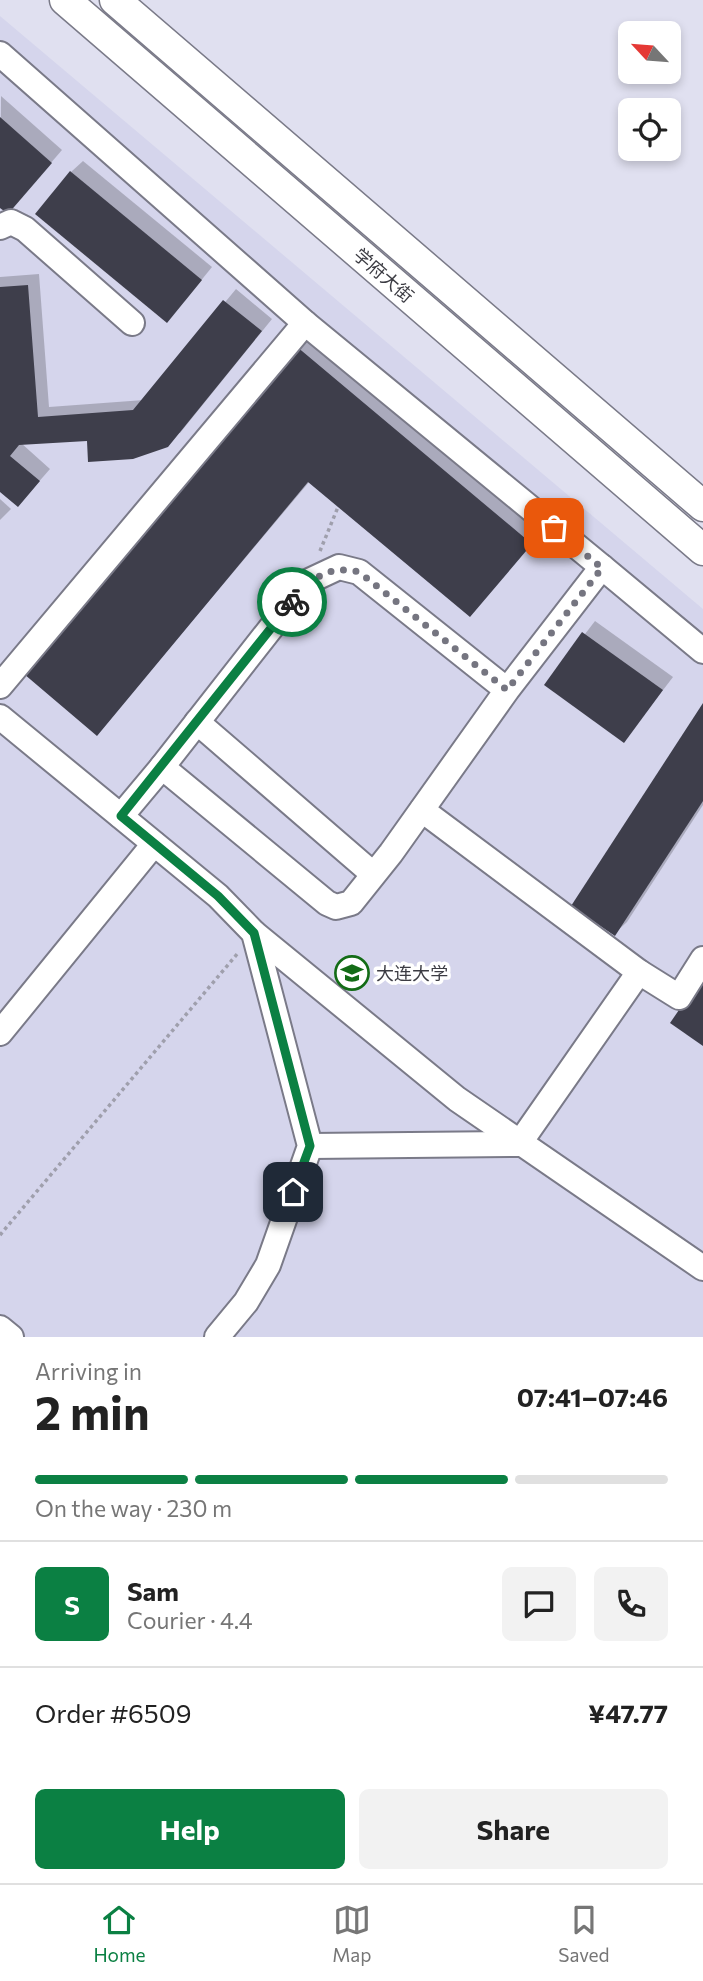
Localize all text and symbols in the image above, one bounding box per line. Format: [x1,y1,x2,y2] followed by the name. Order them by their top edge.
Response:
[618,21,681,84] north arrow
[618,21,681,161] map controls
[618,98,681,161] button: locate
[350,243,418,307] street label: 学府大街
[524,498,584,558] pin
[535,509,573,547] icon: bag
[257,567,327,637] courier
[273,583,311,621] icon: bike
[333,954,371,992] school or university icon: 大连大学
[376,962,448,984] place label: 大连大学
[263,1162,323,1222] pin
[274,1173,312,1211] icon: home
[35,1357,142,1385] text: Arriving in
[517,1381,668,1412] text: 07:41–07:46
[35,1383,150,1439] text: 2 min
[35,1494,232,1522] text: On the way · 230 m
[502,1567,576,1641] button: chat
[594,1567,668,1641] button: phone
[127,1575,179,1606] text: Sam
[64,1589,80,1620] text: S
[127,1606,253,1634] text: Courier · 4.4
[35,1697,192,1728] text: Order #6509
[588,1697,668,1728] text: ¥47.77
[35,1789,345,1869] button: Help
[359,1789,668,1869] button: Share
[93,1901,146,1966] tab: Home
[332,1901,372,1966] tab: Map
[558,1901,610,1966] tab: Saved

